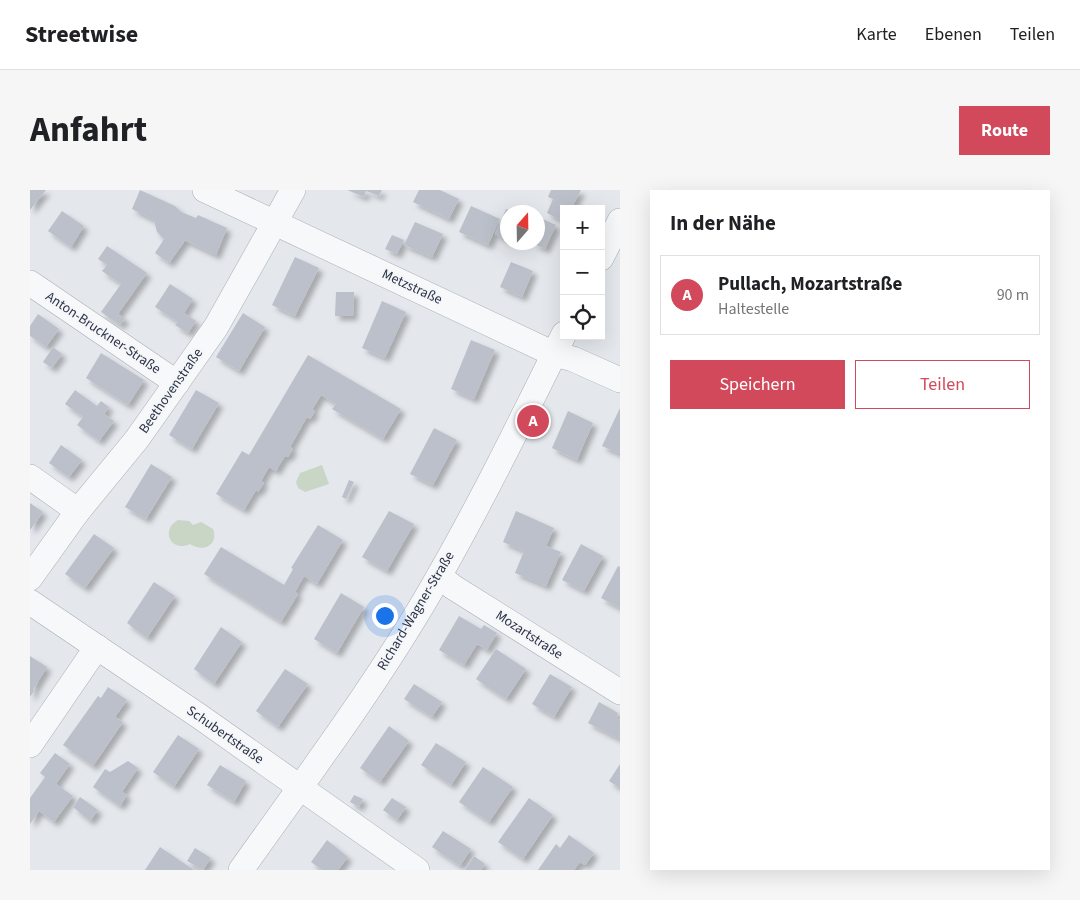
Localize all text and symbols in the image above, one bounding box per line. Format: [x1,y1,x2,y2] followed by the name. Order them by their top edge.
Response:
[25,17,138,52] text: Streetwise
[856,22,897,47] text: Karte
[925,22,982,47] text: Ebenen
[1010,22,1055,47] text: Teilen
[30,105,147,155] text: Anfahrt
[959,106,1050,155] button: Route
[500,205,545,250] north arrow
[560,205,605,340] map controls
[560,205,605,250] button: +
[670,208,776,238] text: In der Nähe
[560,250,605,295] button: −
[379,264,446,310] street label: Metzstraße
[718,271,902,298] text: Pullach, Mozartstraße
[682,284,692,306] text: A
[997,284,1029,306] text: 90 m
[41,287,165,379] street label: Anton-Bruckner-Straße
[560,295,605,340] button: locate
[718,298,789,320] text: Haltestelle
[134,344,208,438] street label: Beethovenstraße
[670,360,845,409] button: Speichern
[855,360,1030,409] button: Teilen
[517,402,549,440] pin: A
[372,548,460,674] street label: Richard-Wagner-Straße
[372,603,398,629] your location
[491,606,567,664] street label: Mozartstraße
[182,701,268,769] street label: Schubertstraße

